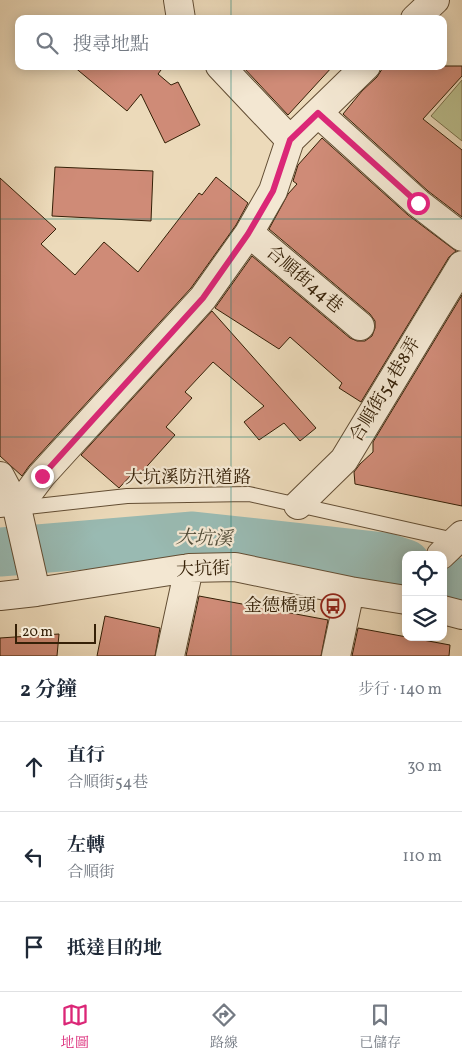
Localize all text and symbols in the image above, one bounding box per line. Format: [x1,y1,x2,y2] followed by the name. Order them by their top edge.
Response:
[15,15,447,70] search box
[33,29,61,57] icon: search
[73,32,149,58] text: 搜尋地點
[407,192,430,215] route start
[260,240,348,320] street label: 合順街44巷
[345,333,427,447] street label: 合順街54巷8弄
[31,465,54,488] route end
[125,466,251,491] street label: 大坑溪防汛道路
[175,525,235,553] water label: 大坑溪
[402,551,447,641] map controls
[402,551,447,596] button: locate
[176,557,230,583] street label: 大坑街
[320,593,346,619] bus stop icon: 金德橋頭
[244,594,316,619] place label: 金德橋頭
[402,596,447,641] button: layers
[15,621,96,644] scale bar
[22,623,53,642] text: 20 m
[20,676,77,705] text: 2 分鐘
[358,679,442,701] text: 步行 · 140 m
[67,743,105,769] text: 直行
[20,753,48,781] icon: ahead
[407,756,442,778] text: 30 m
[67,772,148,794] text: 合順街54巷
[67,833,105,859] text: 左轉
[20,843,48,871] icon: left
[403,846,442,868] text: 110 m
[67,862,115,884] text: 合順街
[20,933,48,961] icon: arrive
[67,936,162,962] text: 抵達目的地
[61,1001,89,1053] tab: 地圖
[210,1001,238,1053] tab: 路線
[359,1001,401,1053] tab: 已儲存

